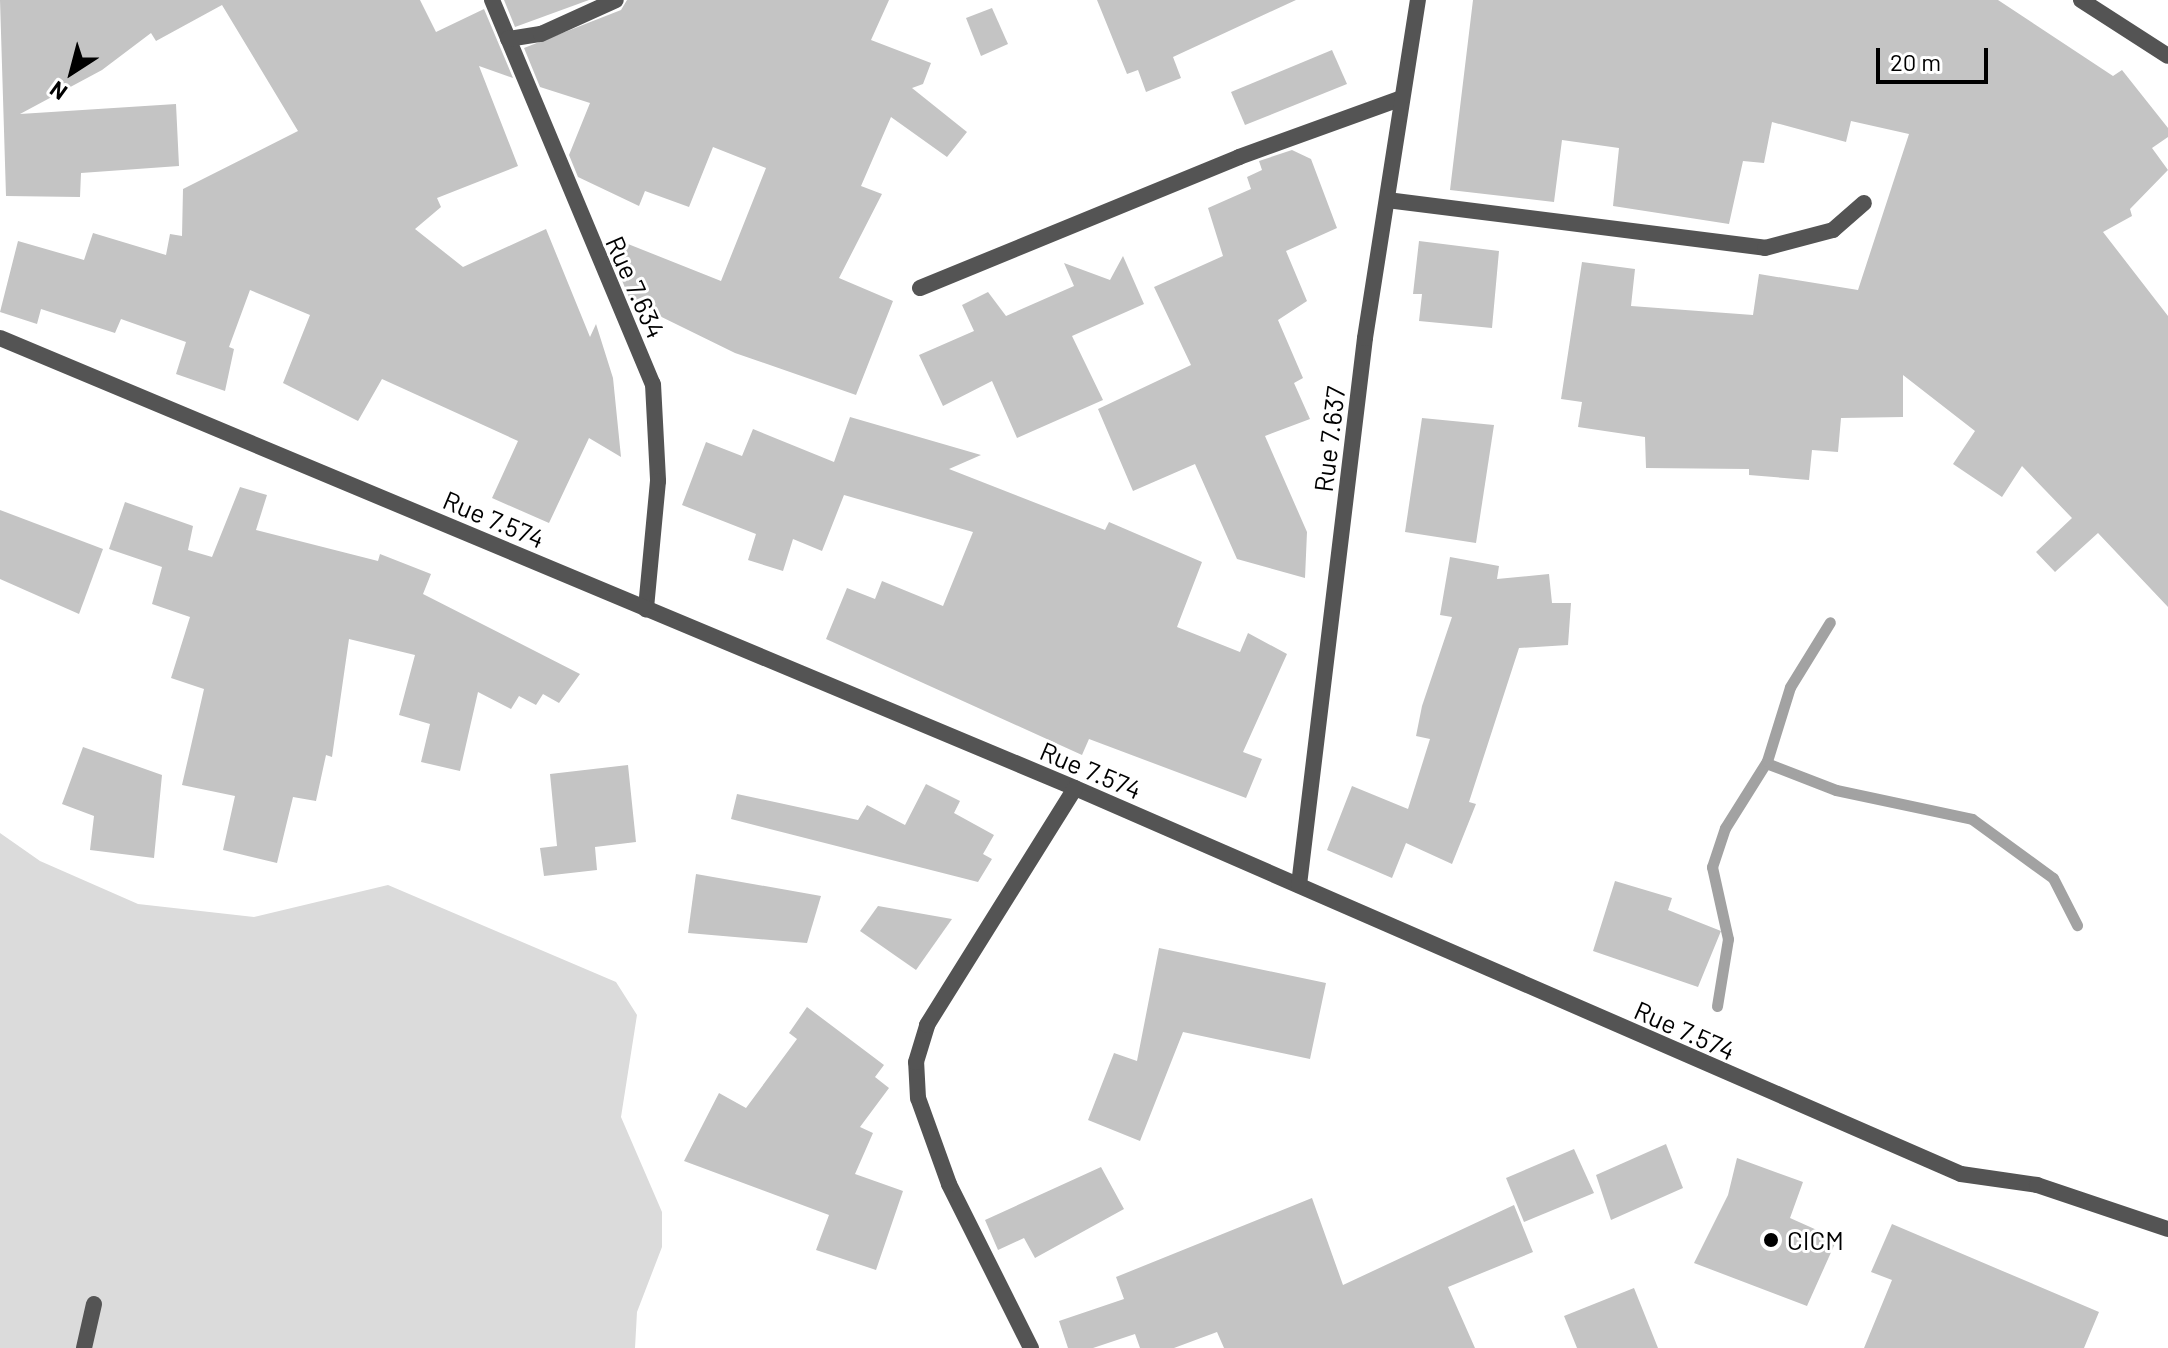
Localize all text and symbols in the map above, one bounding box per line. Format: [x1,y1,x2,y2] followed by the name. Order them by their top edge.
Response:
[32,32,112,112] north arrow
[1880,32,1992,82] scale bar
[1890,47,1941,76] text: 20 m
[44,77,71,106] text: N
[600,231,672,343] street label: Rue 7.634
[1307,384,1351,494] street label: Rue 7.637
[439,484,549,554] street label: Rue 7.574
[1036,735,1146,805] street label: Rue 7.574
[1630,994,1740,1066] street label: Rue 7.574
[1787,1224,1844,1256] place label: CICM
[1762,1231,1780,1249] marker: CICM

